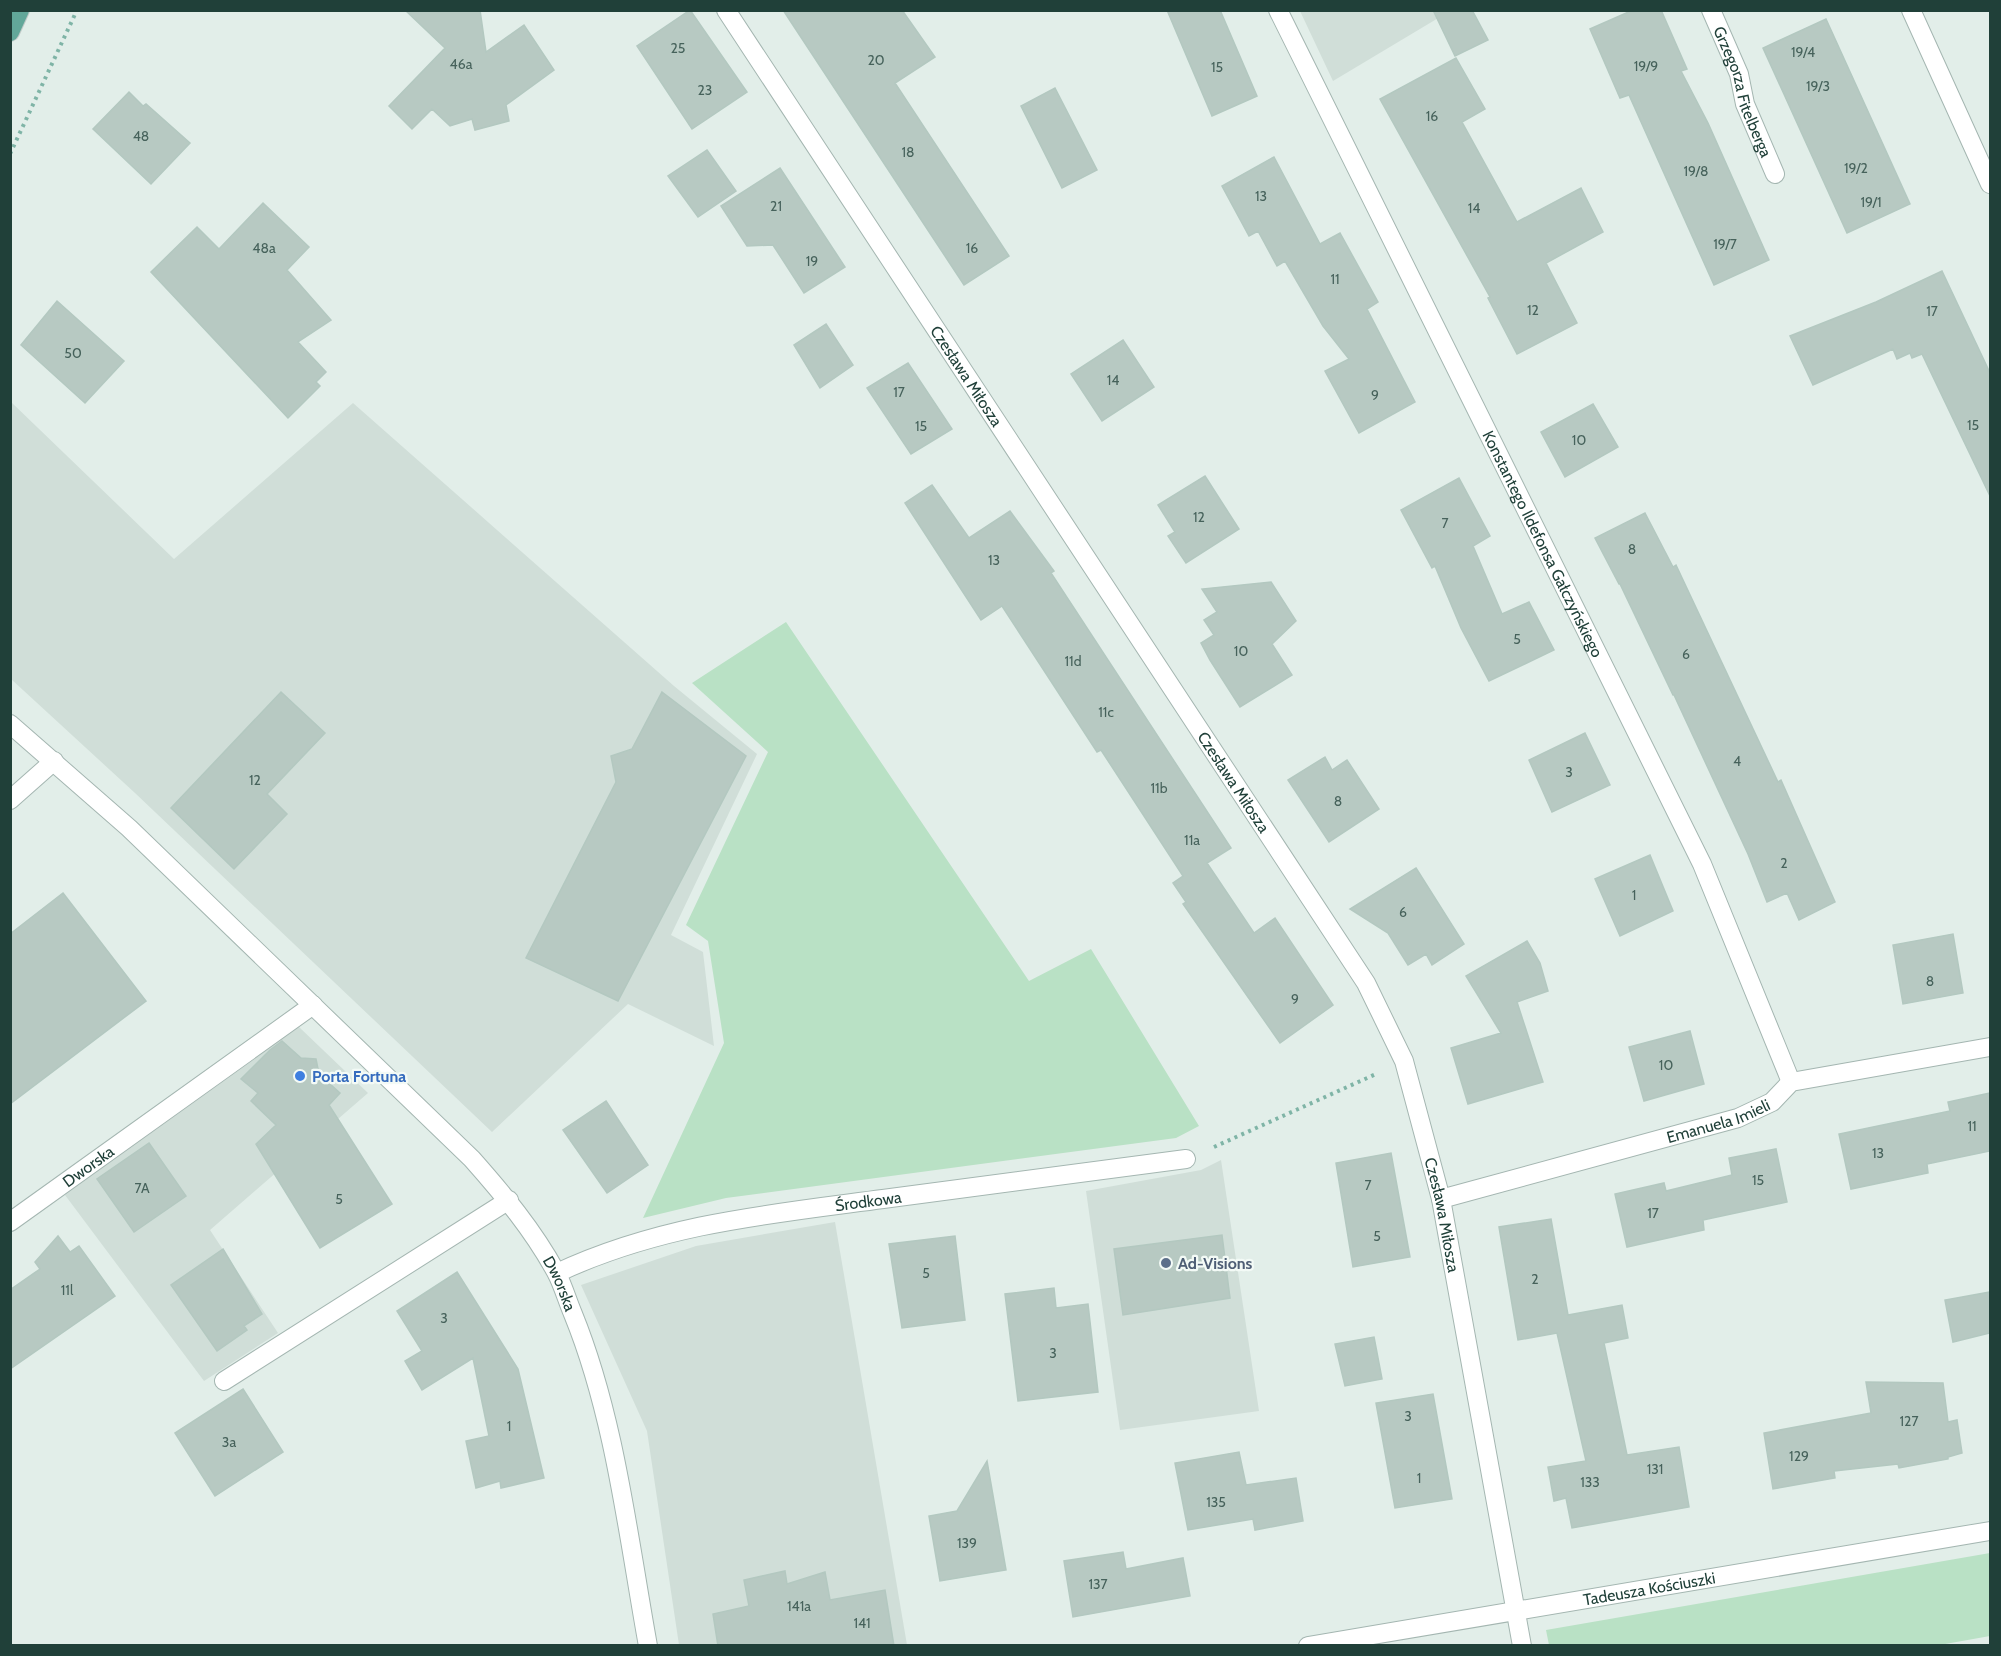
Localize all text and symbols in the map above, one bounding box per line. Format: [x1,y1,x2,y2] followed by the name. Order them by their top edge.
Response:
[1709,23,1776,161] street label: Grzegorza Fitelberga
[671,39,685,57] house number: 25
[1791,43,1815,61] house number: 19/4
[867,51,885,69] house number: 20
[450,55,473,73] house number: 46a
[1634,57,1658,75] house number: 19/9
[1211,58,1223,76] house number: 15
[1806,77,1830,95] house number: 19/3
[698,81,712,99] house number: 23
[1426,107,1438,125] house number: 16
[133,127,149,145] house number: 48
[901,143,915,161] house number: 18
[1844,159,1868,177] house number: 19/2
[1683,162,1709,180] house number: 19/8
[1255,187,1267,205] house number: 13
[1860,193,1882,211] house number: 19/1
[770,197,782,215] house number: 21
[1468,199,1480,217] house number: 14
[1713,235,1737,253] house number: 19/7
[252,239,276,257] house number: 48a
[966,239,978,257] house number: 16
[806,252,818,270] house number: 19
[1330,270,1340,288] house number: 11
[1527,301,1539,319] house number: 12
[1926,302,1938,320] house number: 17
[926,322,1007,431] street label: Czesława Miłosza
[64,344,82,362] house number: 50
[1107,371,1119,389] house number: 14
[893,383,905,401] house number: 17
[1371,386,1379,404] house number: 9
[1967,416,1979,434] house number: 15
[915,417,927,435] house number: 15
[1478,428,1607,661] street label: Konstantego Ildefonsa Gałczyńskiego
[1572,431,1586,449] house number: 10
[1193,508,1205,526] house number: 12
[1441,514,1449,532] house number: 7
[1628,540,1636,558] house number: 8
[988,551,1000,569] house number: 13
[1513,630,1521,648] house number: 5
[1234,642,1248,660] house number: 10
[1682,645,1690,663] house number: 6
[1065,652,1081,670] house number: 11d
[1098,703,1114,721] house number: 11c
[1193,728,1274,837] street label: Czesława Miłosza
[1733,752,1741,770] house number: 4
[1565,763,1573,781] house number: 3
[249,771,261,789] house number: 12
[1151,779,1168,797] house number: 11b
[1334,792,1342,810] house number: 8
[1184,831,1200,849] house number: 11a
[1780,854,1788,872] house number: 2
[1632,886,1636,904] house number: 1
[1399,903,1407,921] house number: 6
[1926,972,1934,990] house number: 8
[1291,990,1299,1008] house number: 9
[1659,1056,1673,1074] house number: 10
[312,1067,406,1086] place label: Porta Fortuna
[293,1069,307,1083] marker: Porta Fortuna
[1664,1095,1773,1147] street label: Emanuela Imieli
[1967,1117,1977,1135] house number: 11
[59,1142,118,1191] street label: Dworska
[1872,1144,1884,1162] house number: 13
[1420,1155,1463,1274] street label: Czesława Miłosza
[1752,1171,1764,1189] house number: 15
[1364,1176,1372,1194] house number: 7
[134,1179,150,1197] house number: 7A
[834,1188,903,1215] street label: Środkowa
[335,1190,343,1208] house number: 5
[1647,1204,1659,1222] house number: 17
[1373,1227,1381,1245] house number: 5
[539,1253,580,1314] street label: Dworska
[1178,1254,1253,1273] place label: Ad-Visions
[1159,1256,1173,1270] marker: Ad-Visions
[922,1264,930,1282] house number: 5
[1531,1270,1539,1288] house number: 2
[61,1281,74,1299] house number: 11l
[440,1309,448,1327] house number: 3
[1049,1344,1057,1362] house number: 3
[1404,1407,1412,1425] house number: 3
[1900,1412,1918,1430] house number: 127
[507,1417,511,1435] house number: 1
[222,1433,236,1451] house number: 3a
[1789,1447,1809,1465] house number: 129
[1647,1460,1663,1478] house number: 131
[1417,1469,1421,1487] house number: 1
[1580,1473,1600,1491] house number: 133
[1206,1493,1226,1511] house number: 135
[957,1534,977,1552] house number: 139
[1582,1568,1717,1609] street label: Tadeusza Kościuszki
[1088,1575,1108,1593] house number: 137
[787,1597,811,1615] house number: 141a
[853,1614,871,1632] house number: 141

